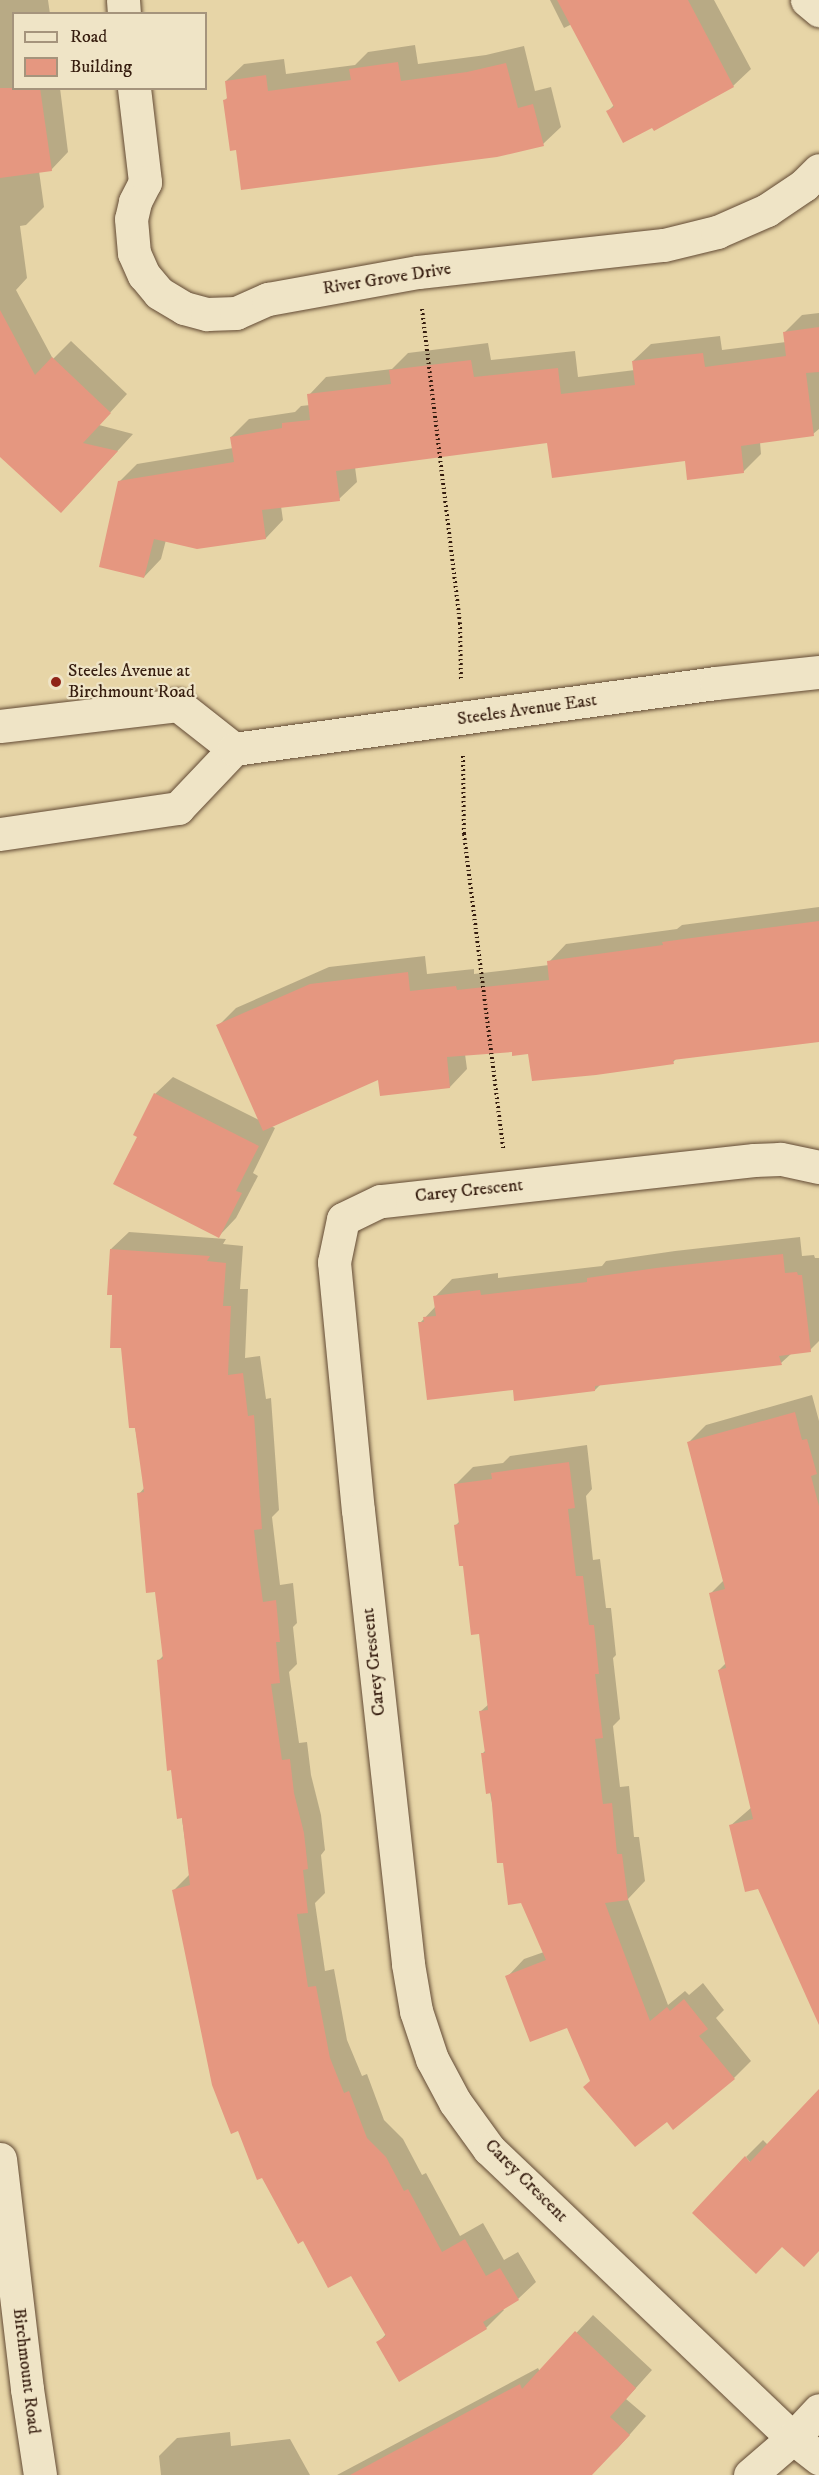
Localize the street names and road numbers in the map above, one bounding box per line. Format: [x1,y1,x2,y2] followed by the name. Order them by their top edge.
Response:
[321,258,453,300] street label: River Grove Drive
[456,690,598,730] street label: Steeles Avenue East
[414,1175,524,1207] street label: Carey Crescent
[358,1607,390,1717] street label: Carey Crescent
[480,2135,572,2227] street label: Carey Crescent
[8,2307,44,2435] street label: Birchmount Road

